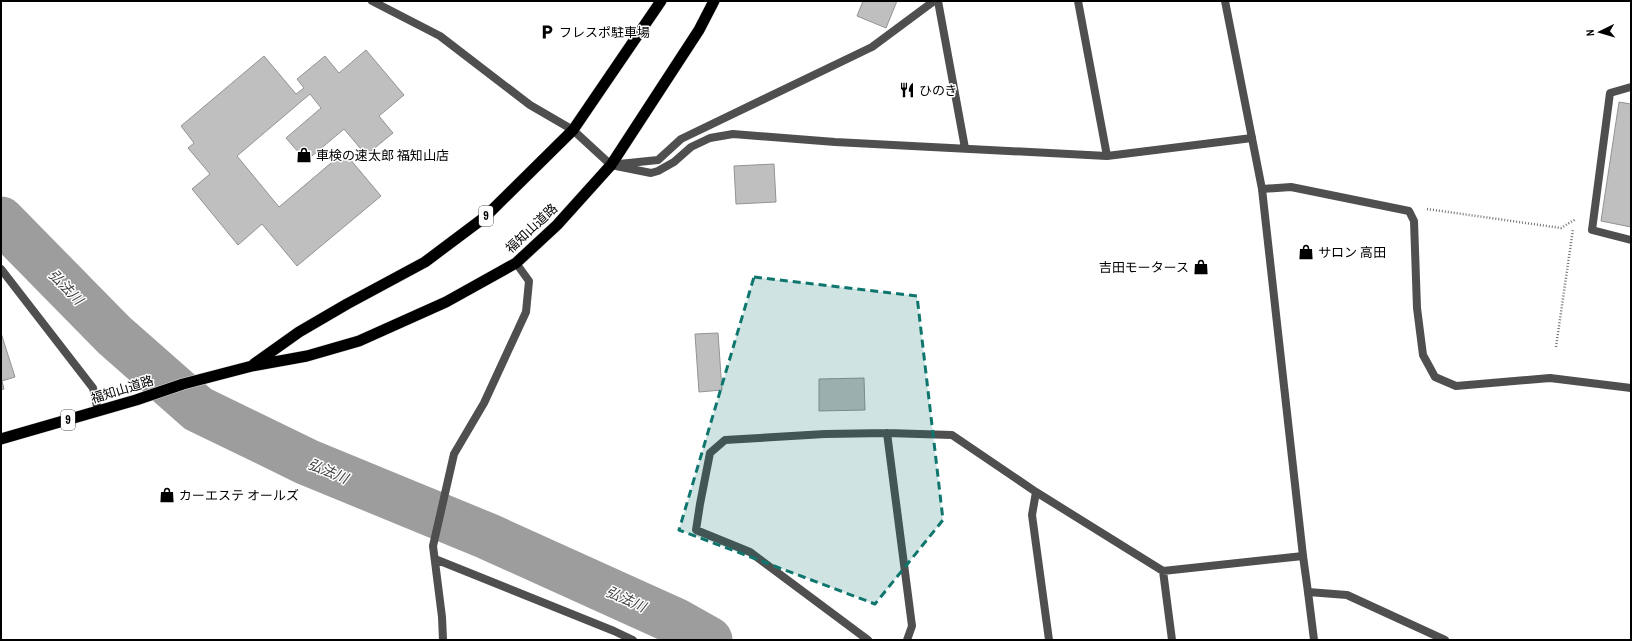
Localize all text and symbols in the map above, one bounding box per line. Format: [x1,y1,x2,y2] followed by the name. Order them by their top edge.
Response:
[1580,12,1620,52] north arrow
[538,23,556,41] parking icon: フレスポ駐車場
[559,24,650,41] place label: フレスポ駐車場
[1583,29,1597,37] text: N
[898,81,916,99] restaurant icon: ひのき
[919,82,958,99] place label: ひのき
[295,146,313,164] shop icon: 車検の速太郎 福知山店
[316,147,449,164] place label: 車検の速太郎 福知山店
[502,200,561,257] street label: 福知山道路
[479,206,493,226] road number: 9
[1297,243,1315,261] shop icon: サロン 高田
[1318,244,1386,261] place label: サロン 高田
[1192,258,1210,276] shop icon: 吉田モータース
[1099,259,1189,276] place label: 吉田モータース
[45,266,88,310] water label: 弘法川
[89,372,156,407] street label: 福知山道路
[61,410,75,430] road number: 9
[305,455,353,488] water label: 弘法川
[158,486,176,504] shop icon: カーエステ オールズ
[179,487,299,504] place label: カーエステ オールズ
[603,582,651,617] water label: 弘法川

